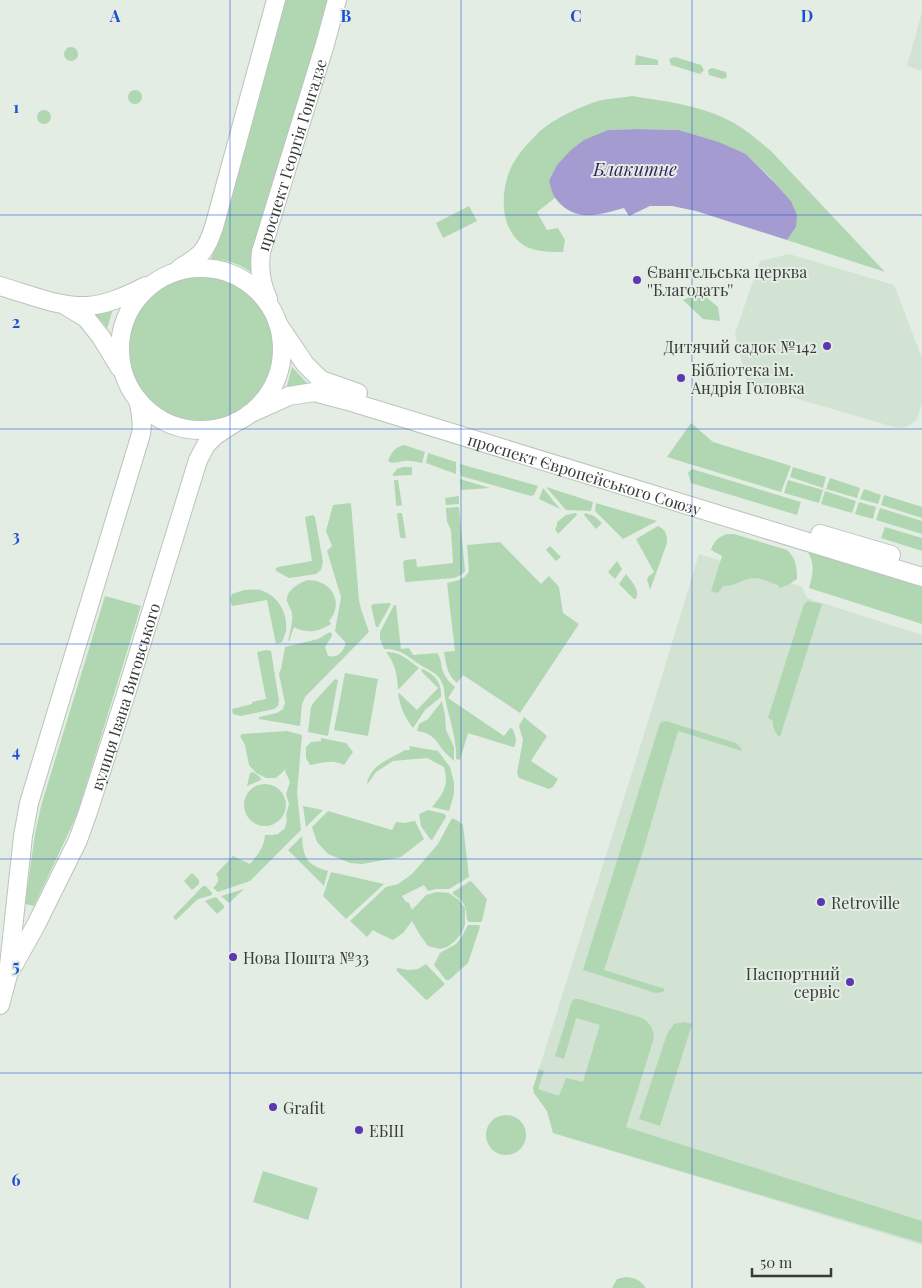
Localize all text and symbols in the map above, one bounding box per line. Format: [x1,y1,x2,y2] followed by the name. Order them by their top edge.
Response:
[109,5,121,26] text: A
[341,5,352,26] text: B
[570,5,582,26] text: C
[801,5,813,26] text: D
[252,56,330,253] street label: проспект Георгія Гонгадзе
[13,96,19,117] text: 1
[592,157,677,181] water label: Блакитне
[647,261,807,300] place label: Євангельська церква ''Благодать''
[631,274,643,286] marker: Євангельська церква ''Благодать''
[12,311,20,332] text: 2
[664,336,817,357] place label: Дитячий садок №142
[821,340,833,352] marker: Дитячий садок №142
[690,359,805,398] place label: Бібліотека ім. Андрія Головка
[675,372,687,384] marker: Бібліотека ім. Андрія Головка
[465,428,704,519] street label: проспект Європейського Союзу
[12,525,20,546] text: 3
[85,600,164,793] street label: вулиця Івана Виговського
[12,740,20,761] text: 4
[831,892,900,913] place label: Retroville
[815,896,827,908] marker: Retroville
[243,947,369,968] place label: Нова Пошта №33
[227,951,239,963] marker: Нова Пошта №33
[12,955,20,976] text: 5
[746,963,840,1002] place label: Паспортний сервіс
[844,976,856,988] marker: Паспортний сервіс
[283,1097,325,1118] place label: Grafit
[267,1101,279,1113] marker: Grafit
[369,1120,404,1141] place label: ЕБШ
[353,1124,365,1136] marker: ЕБШ
[12,1169,21,1190] text: 6
[752,1246,831,1278] scale bar
[760,1252,793,1272] text: 50 m

